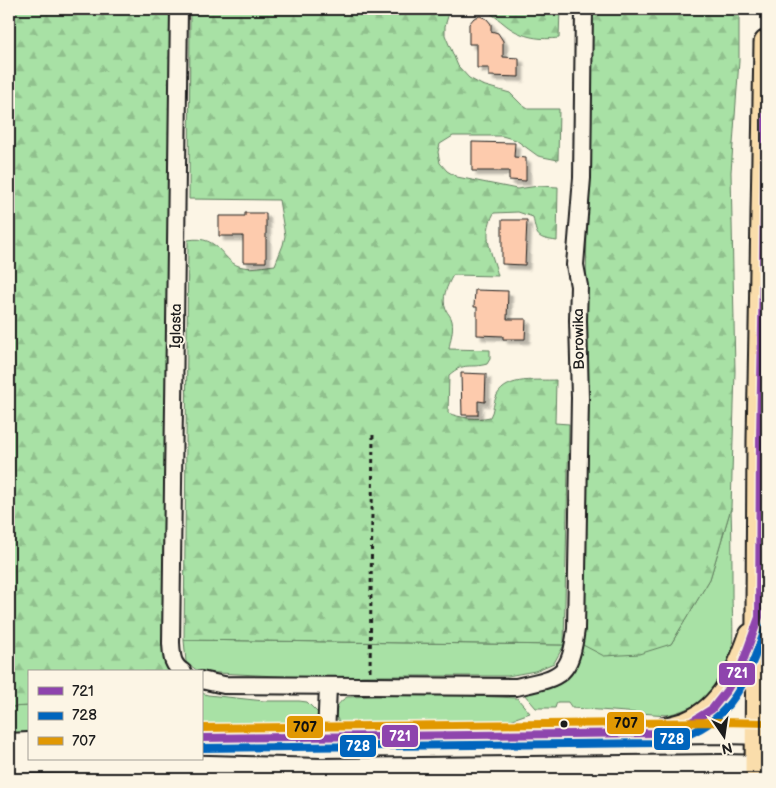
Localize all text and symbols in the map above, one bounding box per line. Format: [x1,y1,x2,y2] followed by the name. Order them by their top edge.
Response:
[166,303,186,349] street label: Iglasta
[569,308,589,370] street label: Borowika
[718,662,756,686] line badge: 721
[726,665,748,682] text: 721
[28,670,202,760] legend
[72,682,94,701] text: 721
[72,706,97,725] text: 728
[698,710,748,760] north arrow
[606,711,645,735] line badge: 707
[286,715,324,739] line badge: 707
[614,715,638,732] text: 707
[293,719,317,736] text: 707
[559,719,569,729] unlabelled marker
[381,724,419,748] line badge: 721
[653,727,691,751] line badge: 728
[389,728,411,745] text: 721
[660,731,684,748] text: 728
[72,732,96,751] text: 707
[339,734,377,758] line badge: 728
[346,738,370,755] text: 728
[720,739,734,758] text: N

